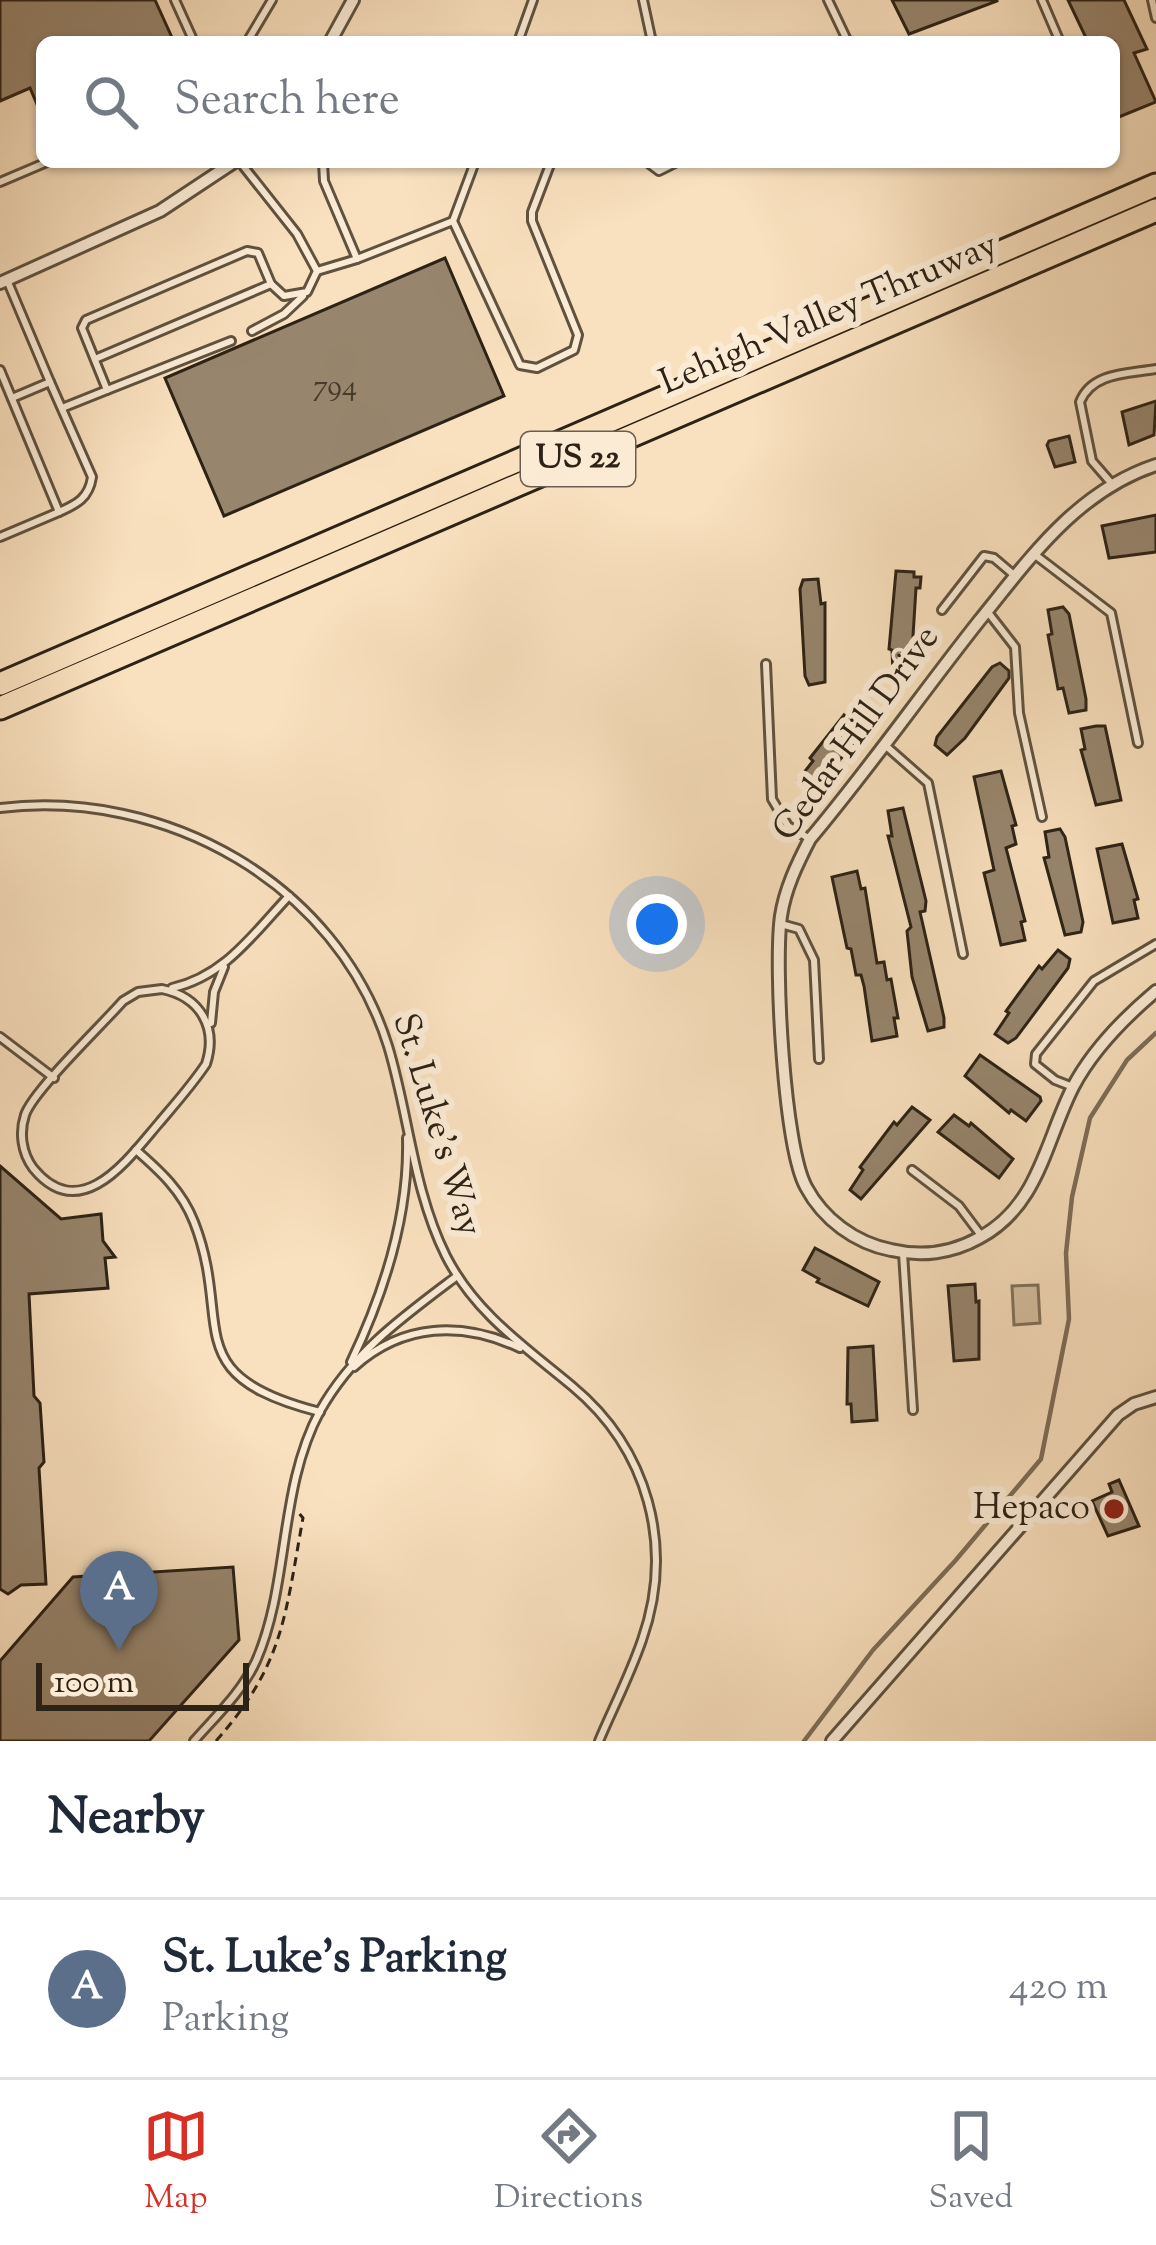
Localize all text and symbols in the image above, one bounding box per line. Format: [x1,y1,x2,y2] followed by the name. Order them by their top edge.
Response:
[36,36,1120,168] search box
[78,69,144,135] icon: search
[174,70,400,135] text: Search here
[652,220,1006,410] street label: Lehigh Valley Thruway
[313,366,357,409] house number: 794
[521,432,635,486] road number: US 22
[761,615,953,853] street label: Cedar Hill Drive
[627,894,687,954] your location
[377,1007,495,1243] street label: St. Luke's Way
[973,1483,1090,1535] place label: Hepaco
[1101,1496,1127,1522] marker: Hepaco
[80,1551,158,1650] pin: A
[36,1657,249,1710] scale bar
[54,1660,134,1708] text: 100 m
[48,1783,205,1856] text: Nearby
[162,1928,507,1993] text: St. Luke's Parking
[71,1961,103,2017] text: A
[1009,1961,1108,2017] text: 420 m
[162,1993,289,2049] text: Parking
[143,2103,209,2223] tab: Map
[494,2103,643,2223] tab: Directions
[929,2103,1013,2223] tab: Saved

